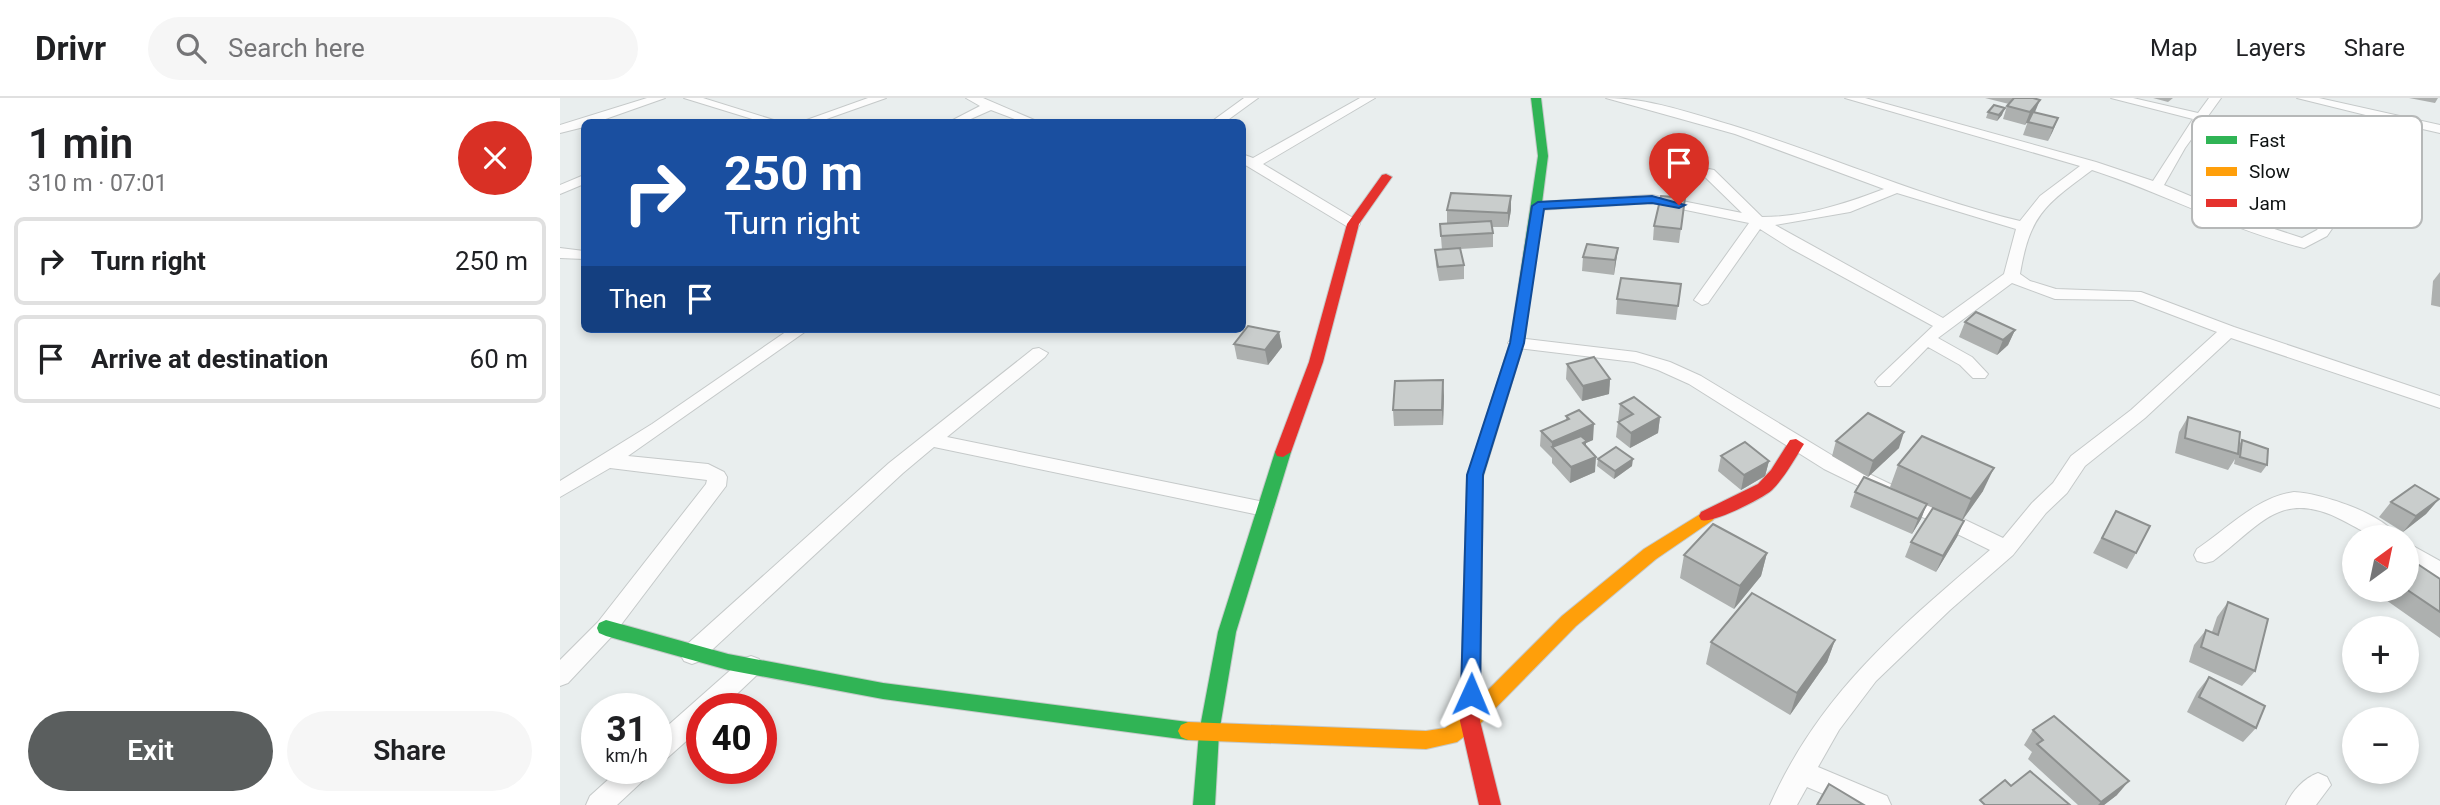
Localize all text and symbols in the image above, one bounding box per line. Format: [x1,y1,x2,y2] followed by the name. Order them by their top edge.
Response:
[148,17,638,80] search box
[35,29,106,68] text: Drivr
[172,29,210,67] icon: search
[228,33,365,63] text: Search here
[2150,34,2198,62] text: Map
[2236,34,2306,62] text: Layers
[2344,34,2405,62] text: Share
[2192,116,2422,228] legend
[28,119,133,168] text: 1 min
[458,121,532,195] button: close
[2249,129,2286,152] text: Fast
[1649,133,1709,205] pin
[1660,144,1698,182] icon: arrive
[724,145,863,202] text: 250 m
[609,147,700,238] icon: right
[2249,160,2290,183] text: Slow
[28,170,167,197] text: 310 m · 07:01
[2249,192,2286,215] text: Jam
[724,204,860,242] text: Turn right
[32,242,70,280] icon: right
[91,246,206,276] text: Turn right
[455,246,528,276] text: 250 m
[681,280,719,318] icon: arrive
[609,284,667,314] text: Then
[32,340,70,378] icon: arrive
[91,344,328,374] text: Arrive at destination
[470,344,528,374] text: 60 m
[2342,525,2418,602] north arrow
[2342,525,2419,784] map controls
[2342,616,2419,693] button: +
[1434,657,1508,731] position arrow
[686,693,777,784] speed limit sign: 40
[2342,707,2419,784] button: −
[606,709,647,750] text: 31
[28,711,273,791] button: Exit
[287,711,532,791] button: Share
[605,745,648,766] text: km/h

